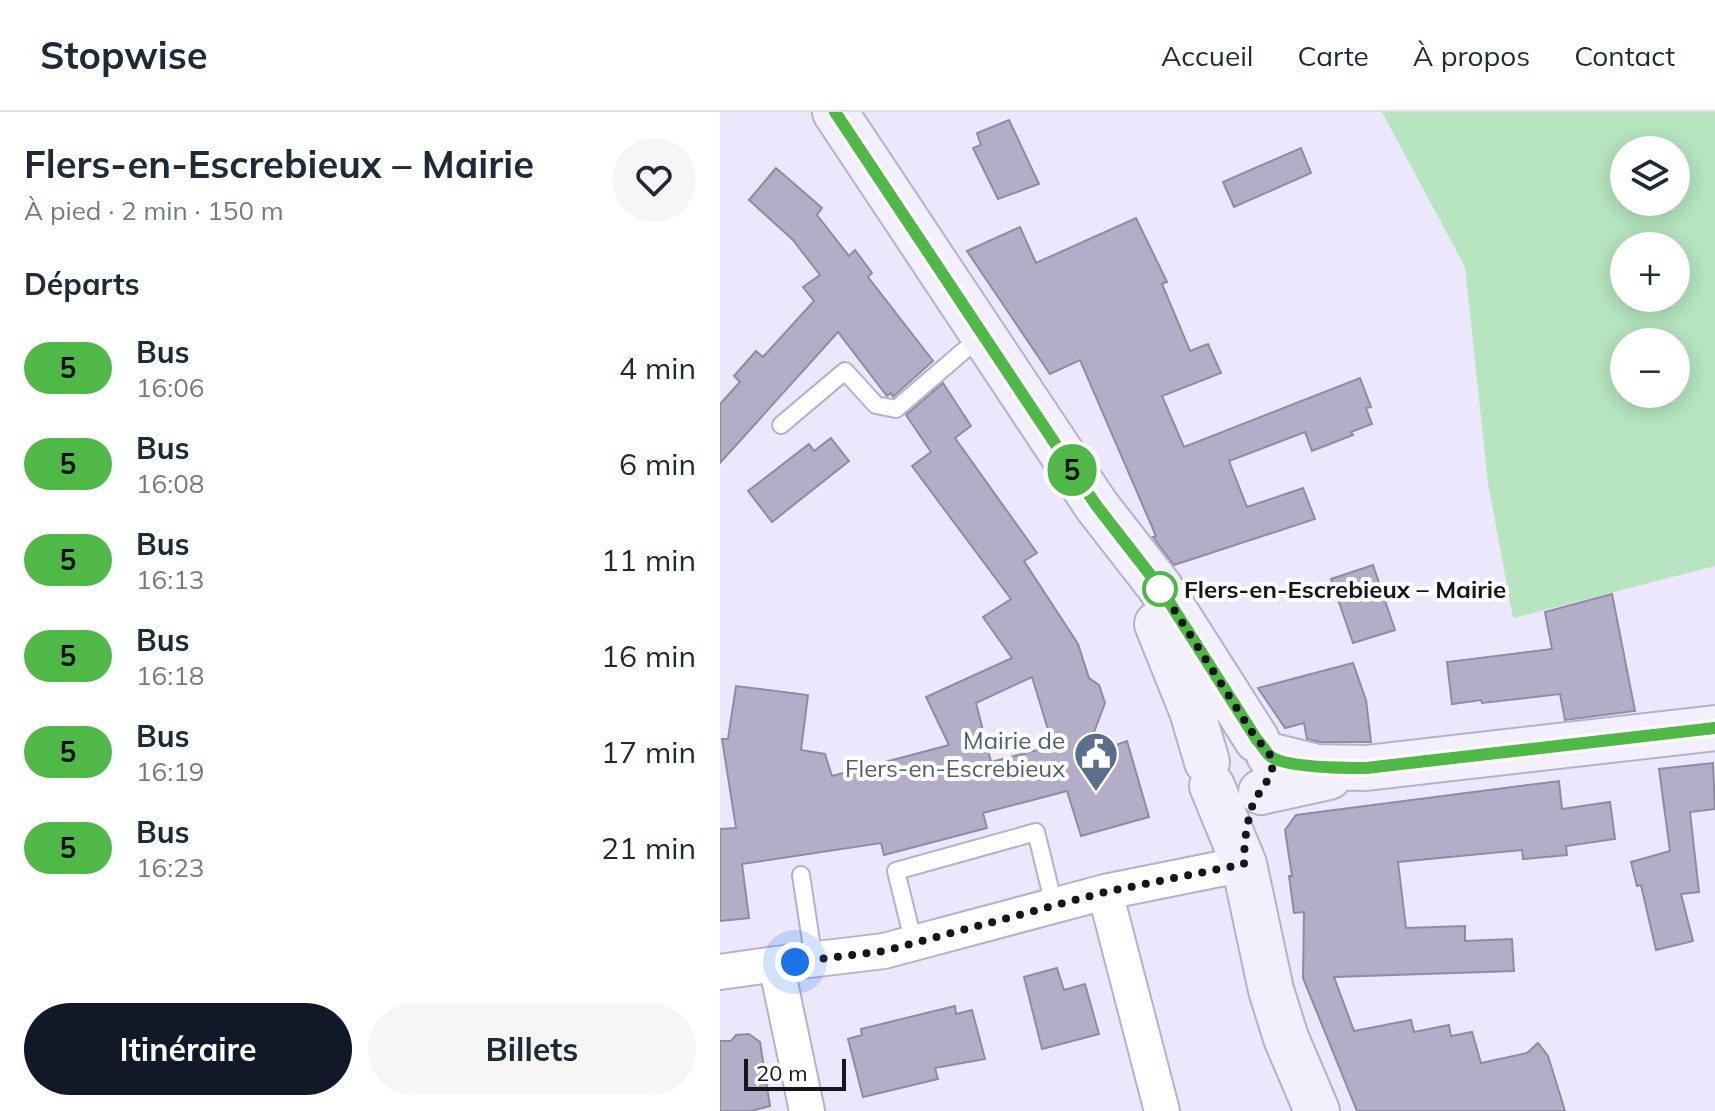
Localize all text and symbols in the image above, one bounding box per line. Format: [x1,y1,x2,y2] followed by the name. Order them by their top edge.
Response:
[40,31,208,79] text: Stopwise
[1161,38,1254,73] text: Accueil
[1298,38,1369,73] text: Carte
[1413,38,1530,73] text: À propos
[1574,38,1675,73] text: Contact
[1610,136,1690,408] map controls
[1610,136,1690,216] button: layers
[612,138,696,222] button: heart
[24,140,534,188] text: Flers-en-Escrebieux – Mairie
[24,194,284,227] text: À pied · 2 min · 150 m
[1610,232,1690,312] button: +
[24,265,140,303] text: Départs
[1610,328,1690,408] button: −
[136,333,190,371] text: Bus
[619,349,696,387] text: 4 min
[60,350,76,385] text: 5
[136,371,204,404] text: 16:06
[136,429,190,467] text: Bus
[1046,444,1098,496] line badge: 5
[619,445,696,483] text: 6 min
[60,446,76,481] text: 5
[1064,452,1080,487] text: 5
[136,467,204,500] text: 16:08
[136,525,190,563] text: Bus
[601,541,696,579] text: 11 min
[60,542,76,577] text: 5
[136,563,204,596] text: 16:13
[1143,572,1177,606] marker: Flers-en-Escrebieux – Mairie
[1184,574,1506,604] place label: Flers-en-Escrebieux – Mairie
[136,621,190,659] text: Bus
[601,637,696,675] text: 16 min
[60,638,76,673] text: 5
[136,659,204,692] text: 16:18
[136,717,190,755] text: Bus
[845,725,1065,783] place label: Mairie de Flers-en-Escrebieux
[1072,730,1120,793] public building icon: Mairie de Flers-en-Escrebieux
[601,733,696,771] text: 17 min
[60,734,76,769] text: 5
[136,755,204,788] text: 16:19
[136,813,190,851] text: Bus
[601,829,696,867] text: 21 min
[60,830,76,865] text: 5
[136,851,204,884] text: 16:23
[775,942,815,982] your location
[24,1003,352,1095] button: Itinéraire
[368,1003,696,1095] button: Billets
[744,1055,846,1091] scale bar
[756,1059,807,1087] text: 20 m

